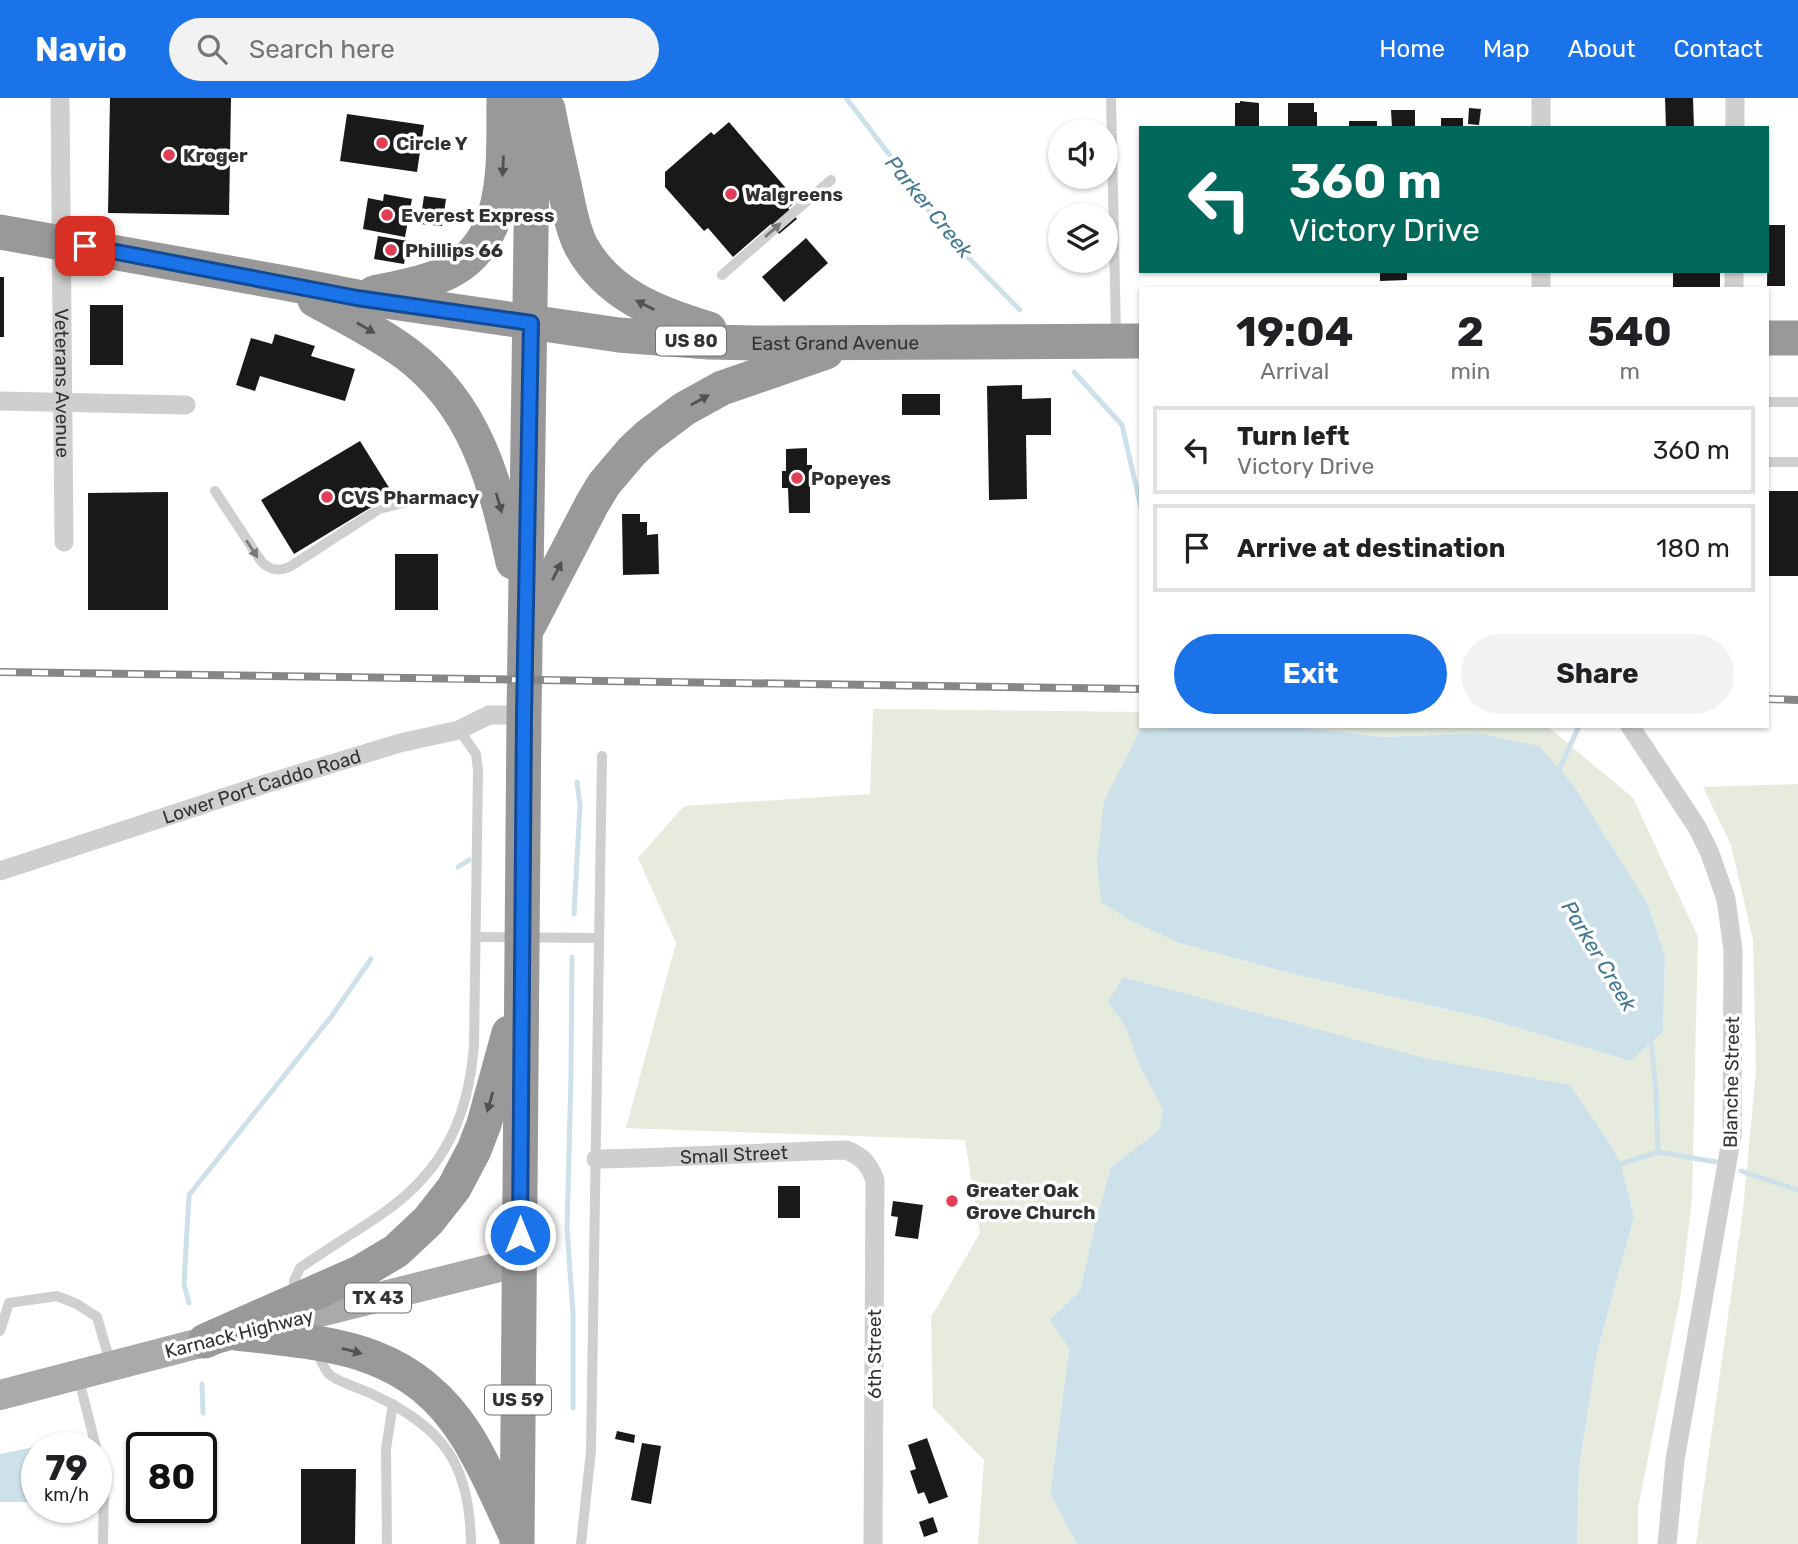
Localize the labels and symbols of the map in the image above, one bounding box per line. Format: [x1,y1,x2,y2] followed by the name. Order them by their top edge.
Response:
[396,132,468,155] place label: Circle Y
[374,135,390,151] marker: Circle Y
[183,144,248,167] place label: Kroger
[161,147,177,163] marker: Kroger
[880,150,979,264] water label: Parker Creek
[497,155,508,177] one-way arrow
[745,183,843,206] place label: Walgreens
[723,186,739,202] marker: Walgreens
[401,204,555,227] place label: Everest Express
[379,207,395,223] marker: Everest Express
[55,216,115,276] pin
[764,222,782,238] one-way arrow
[405,239,503,262] place label: Phillips 66
[383,242,399,258] marker: Phillips 66
[635,300,655,311] one-way arrow
[50,308,74,458] street label: Veterans Avenue
[357,322,376,334] one-way arrow
[656,327,726,356] road number: US 80
[751,331,919,355] street label: East Grand Avenue
[691,394,710,406] one-way arrow
[811,467,891,490] place label: Popeyes
[789,470,805,486] marker: Popeyes
[341,486,480,509] place label: CVS Pharmacy
[319,489,335,505] marker: CVS Pharmacy
[495,493,505,514] one-way arrow
[246,539,259,558] one-way arrow
[552,561,563,581] one-way arrow
[160,745,364,829] street label: Lower Port Caddo Road
[1557,896,1643,1017] water label: Parker Creek
[1719,1015,1744,1148] street label: Blanche Street
[484,1092,494,1113] one-way arrow
[679,1141,789,1169] street label: Small Street
[966,1179,1096,1224] place label: Greater Oak Grove Church
[944,1193,960,1209] marker: Greater Oak Grove Church
[483,1198,557,1272] position arrow
[345,1283,411,1312] road number: TX 43
[162,1304,316,1363] street label: Karnack Highway
[863,1308,886,1399] street label: 6th Street
[341,1346,363,1357] one-way arrow
[485,1386,551,1414] road number: US 59
[126,1432,217,1523] speed limit sign: 80

